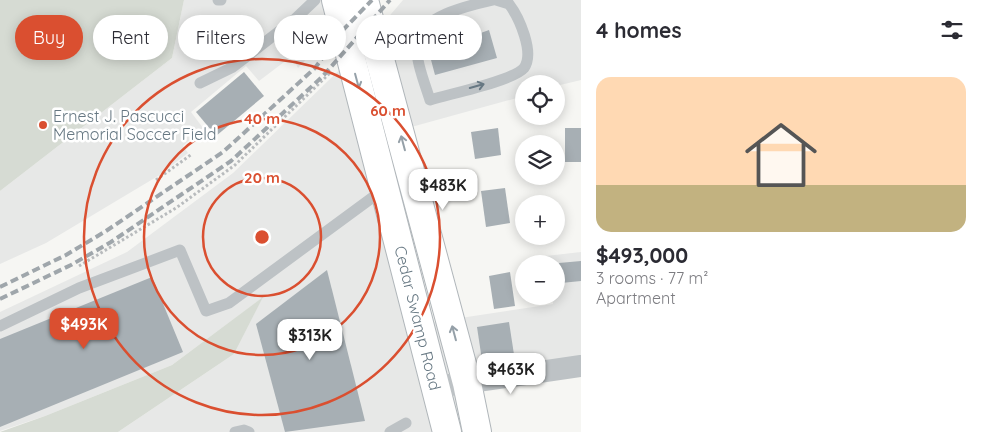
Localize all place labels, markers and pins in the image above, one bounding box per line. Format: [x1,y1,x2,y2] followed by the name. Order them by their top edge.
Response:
[53,106,216,144] place label: Ernest J. Pascucci Memorial Soccer Field
[37,119,49,131] marker: Ernest J. Pascucci Memorial Soccer Field
[408,168,478,211] pin: $483K
[253,228,271,246] centre of rings
[49,308,119,350] pin: $493K
[275,318,345,361] pin: $313K
[476,352,546,395] pin: $463K

